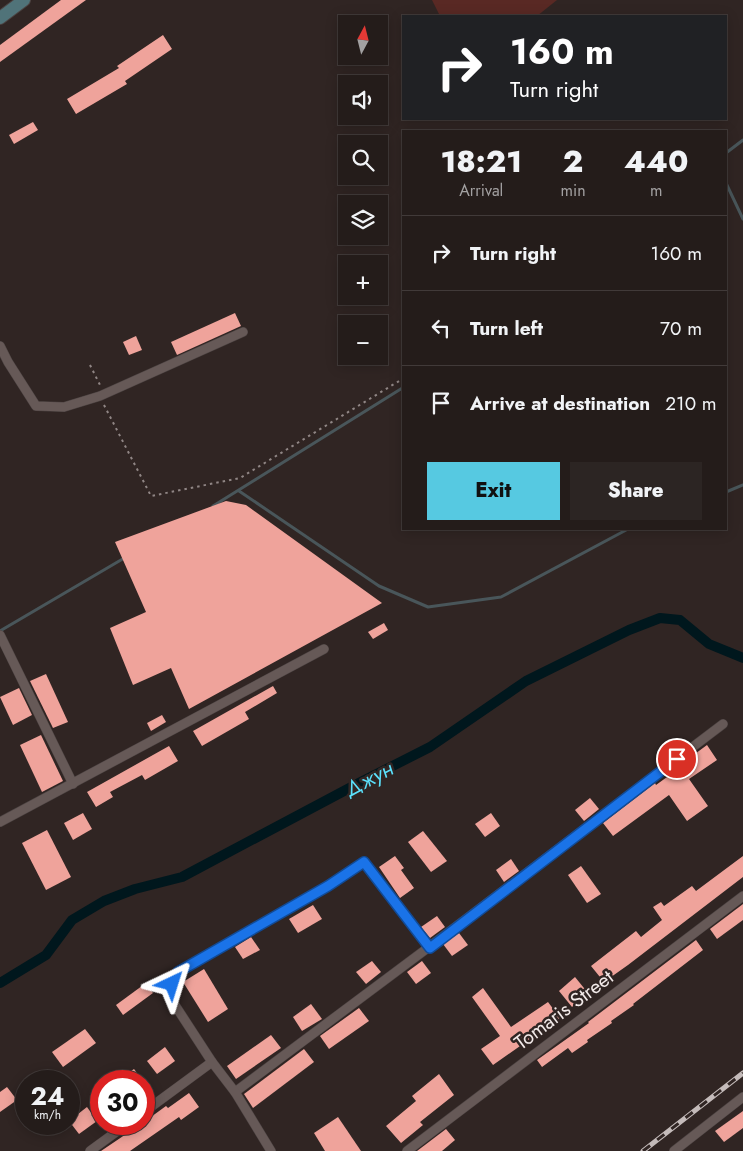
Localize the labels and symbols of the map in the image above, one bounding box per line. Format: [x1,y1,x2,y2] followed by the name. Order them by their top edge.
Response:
[338,15,388,65] north arrow
[656,738,698,780] pin
[338,753,399,805] water label: Джун
[145,957,197,1009] position arrow
[508,963,620,1057] street label: Tomaris Street
[90,1070,155,1135] speed limit sign: 30

